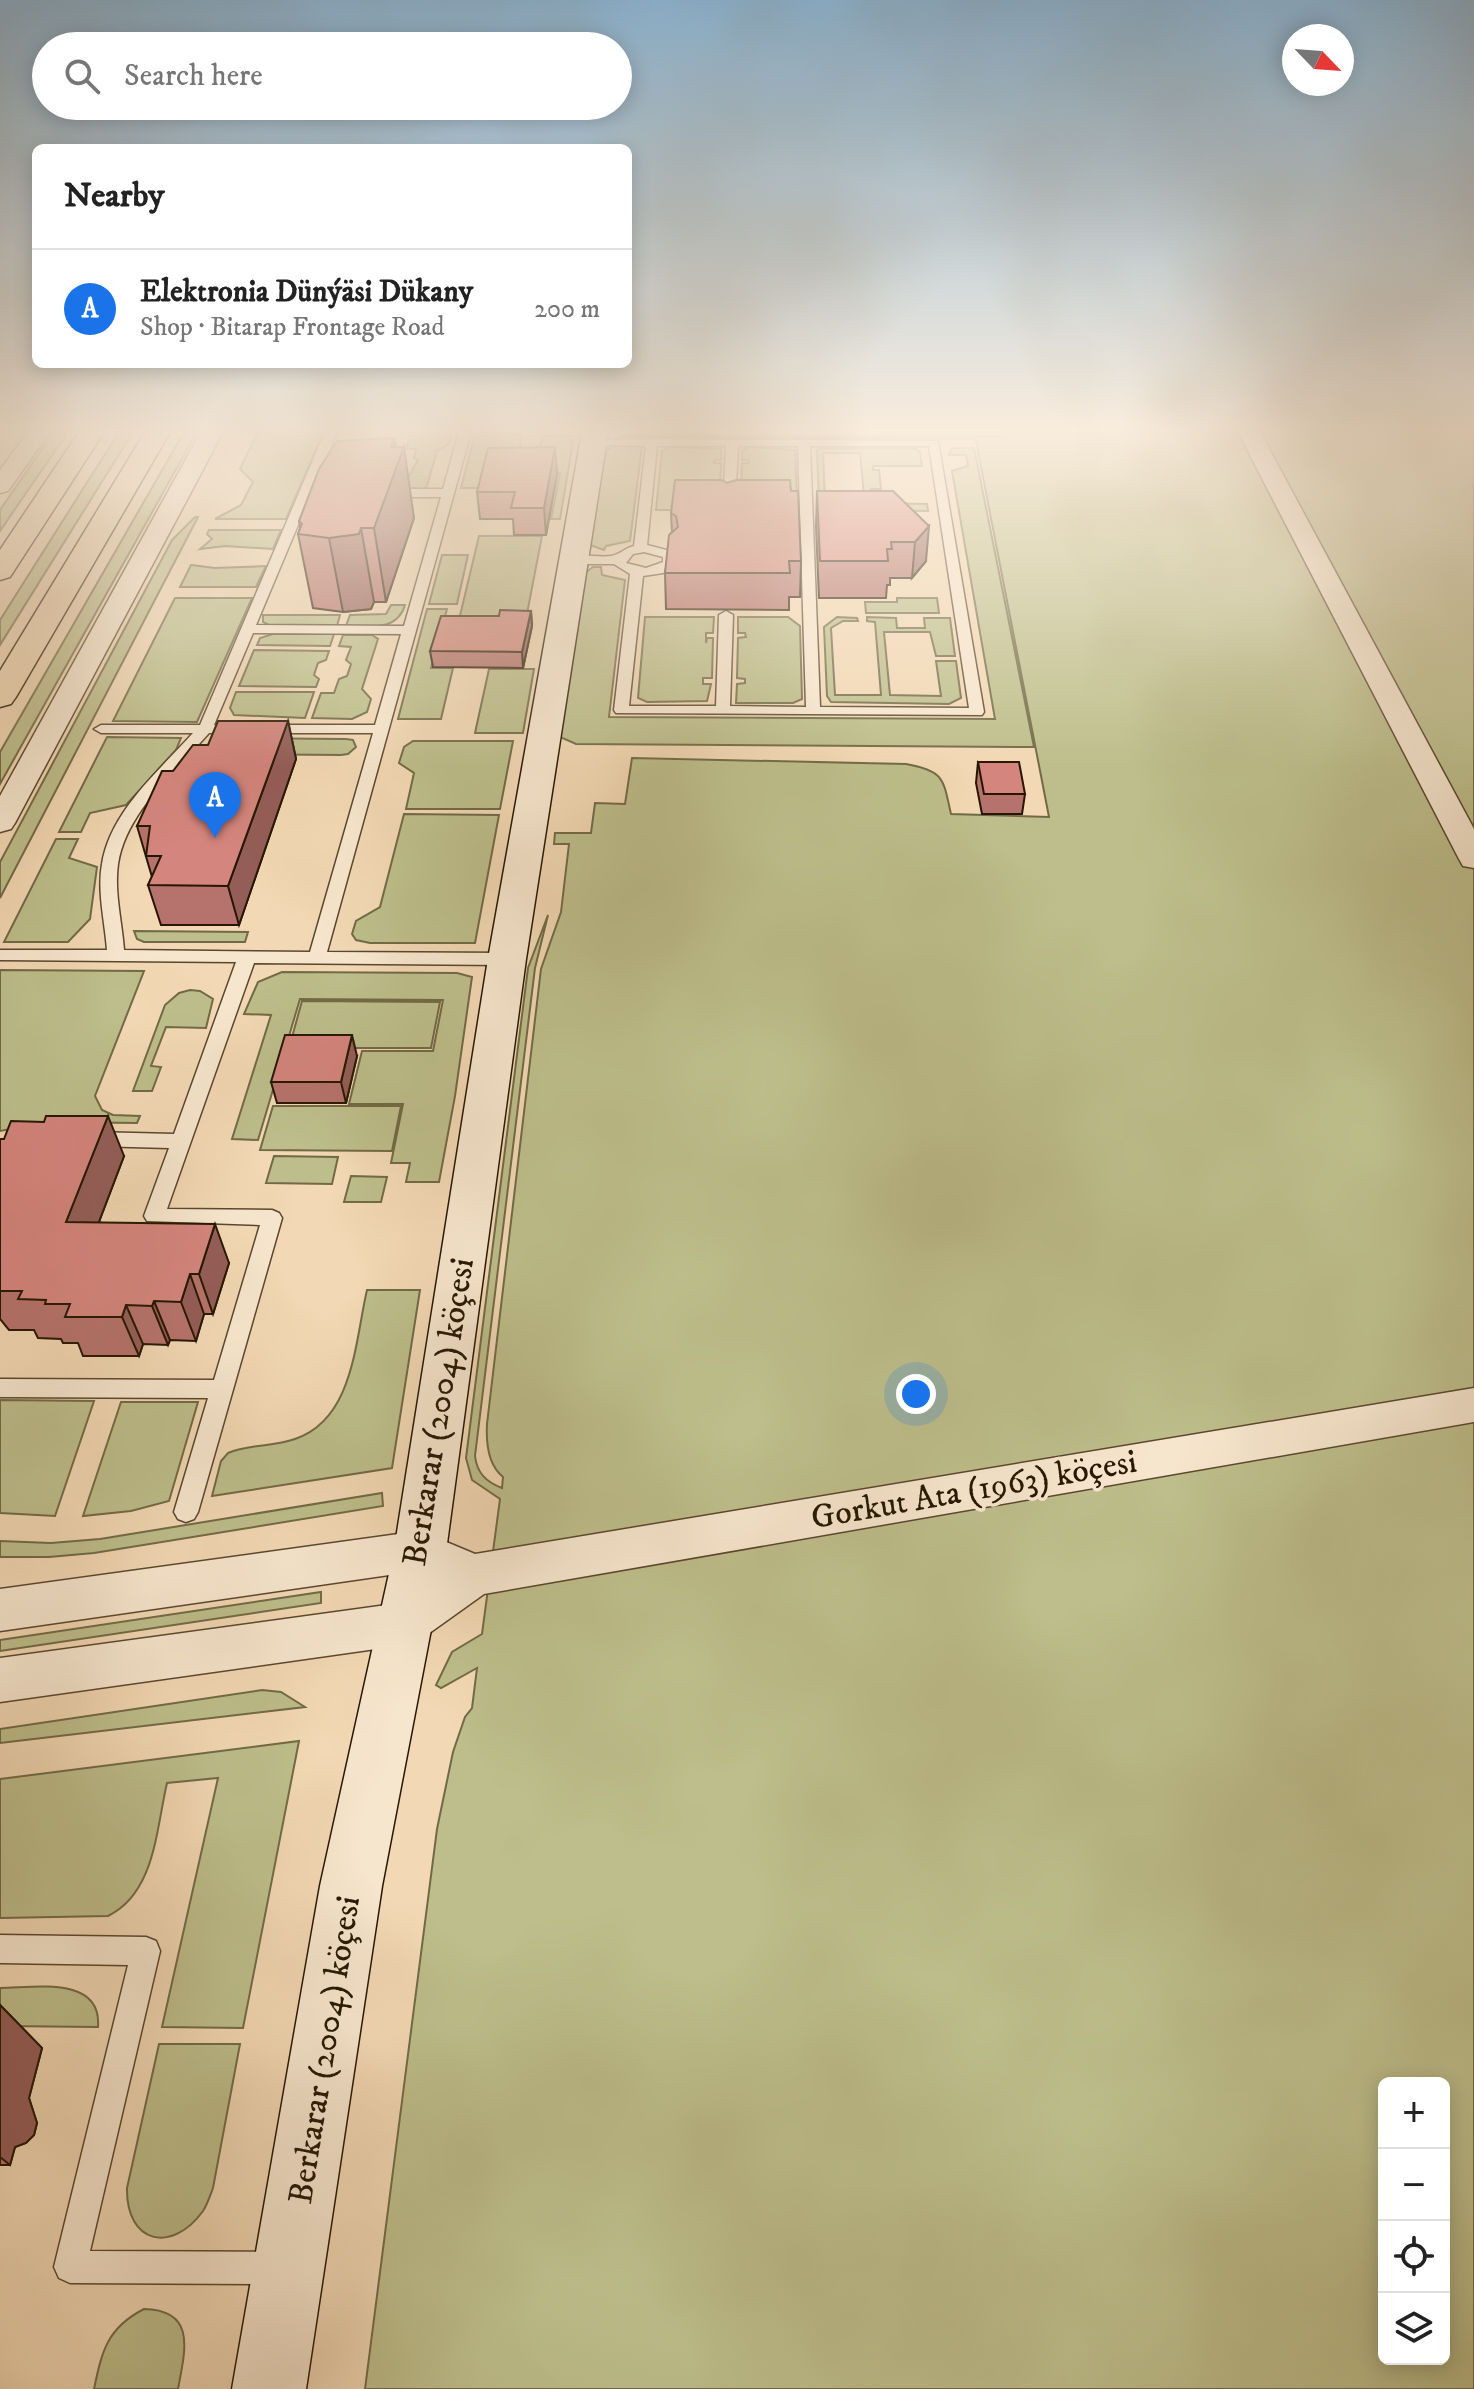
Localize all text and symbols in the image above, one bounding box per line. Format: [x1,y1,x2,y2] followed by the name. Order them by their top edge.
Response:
[1282,24,1354,96] north arrow
[32,32,632,120] search box
[60,54,104,98] icon: search
[124,58,263,95] text: Search here
[64,175,165,217] text: Nearby
[140,274,473,311] text: Elektronia Dünýäsi Dükany
[82,293,98,326] text: A
[534,293,600,326] text: 200 m
[140,311,445,344] text: Shop · Bitarap Frontage Road
[189,772,241,838] pin: A
[394,1255,484,1569] street label: Berkarar (2004) köçesi
[896,1374,936,1414] your location
[808,1441,1140,1539] street label: Gorkut Ata (1963) köçesi
[280,1893,370,2207] street label: Berkarar (2004) köçesi
[1378,2077,1450,2365] map controls
[1378,2077,1450,2149] button: +
[1378,2149,1450,2221] button: −
[1378,2221,1450,2293] button: locate
[1378,2293,1450,2365] button: layers

